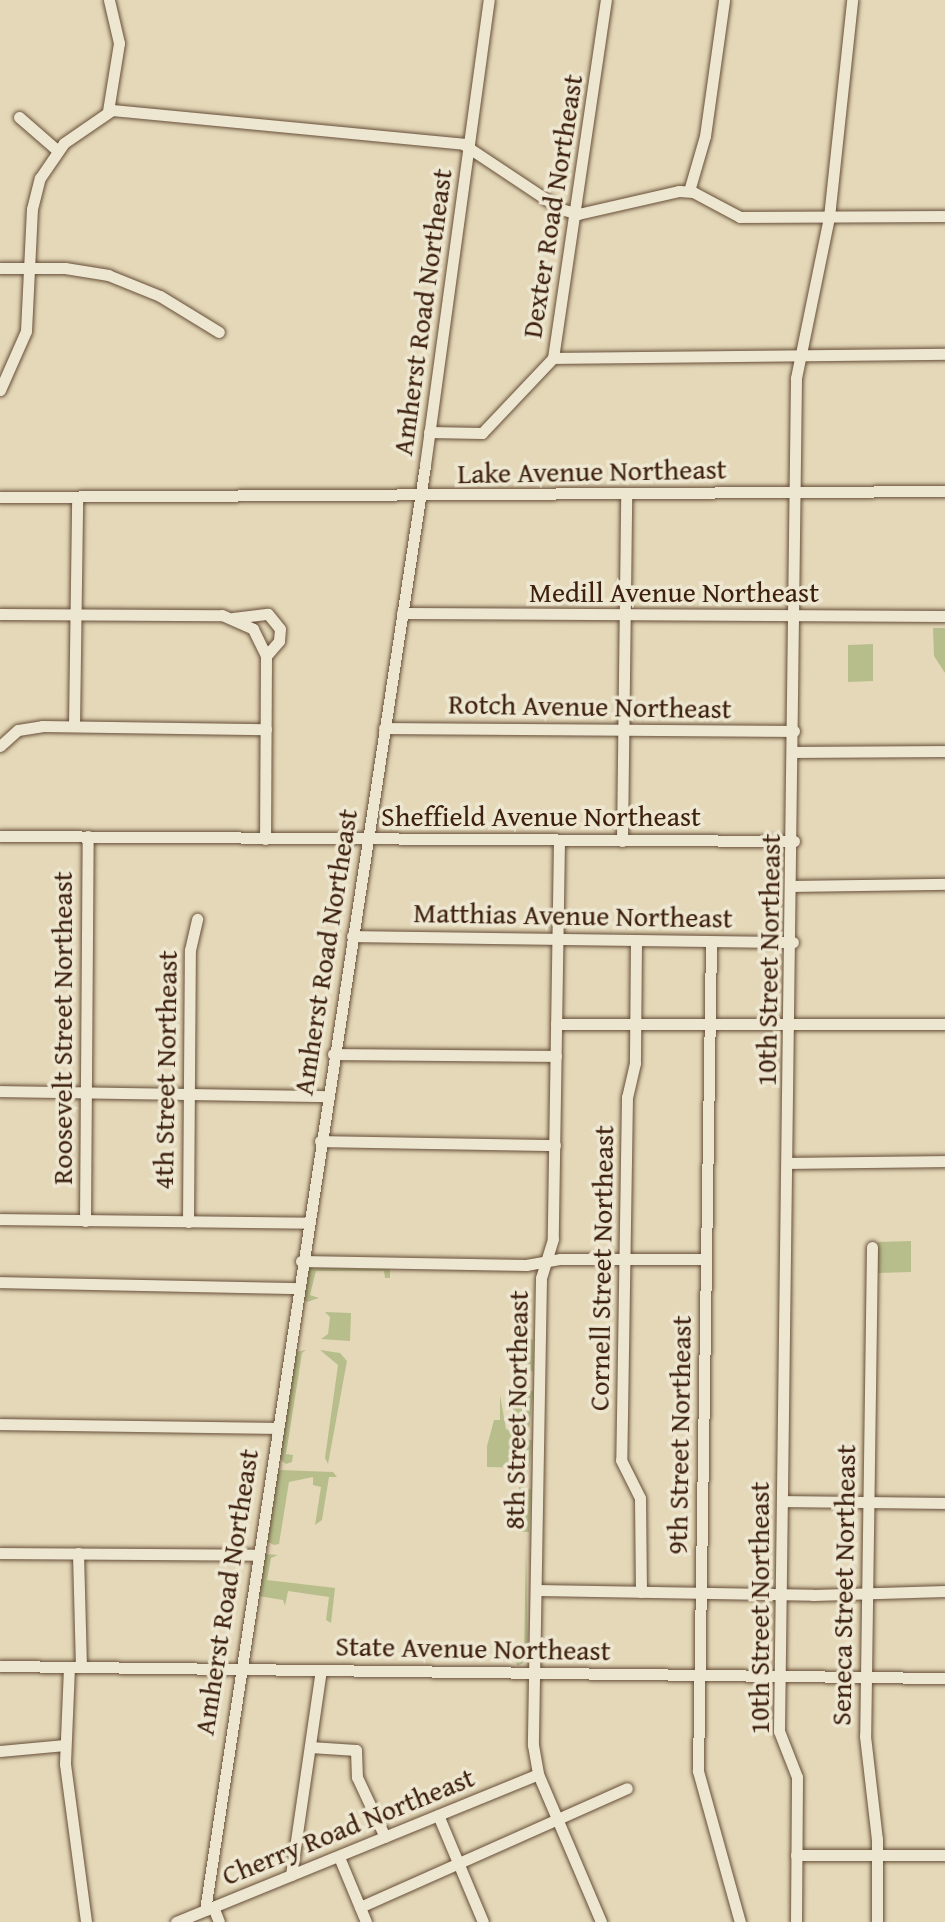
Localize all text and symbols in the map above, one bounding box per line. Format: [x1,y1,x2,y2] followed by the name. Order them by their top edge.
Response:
[515,72,589,340] street label: Dexter Road Northeast
[385,166,459,458] street label: Amherst Road Northeast
[457,452,727,490] street label: Lake Avenue Northeast
[529,575,819,609] street label: Medill Avenue Northeast
[448,687,732,725] street label: Rotch Avenue Northeast
[381,799,701,833] street label: Sheffield Avenue Northeast
[286,807,364,1097] street label: Amherst Road Northeast
[749,833,787,1087] street label: 10th Street Northeast
[45,871,79,1185] street label: Roosevelt Street Northeast
[413,895,733,935] street label: Matthias Avenue Northeast
[146,950,184,1190] street label: 4th Street Northeast
[582,1125,620,1411] street label: Cornell Street Northeast
[497,1290,535,1530] street label: 8th Street Northeast
[660,1315,698,1555] street label: 9th Street Northeast
[824,1444,862,1726] street label: Seneca Street Northeast
[187,1447,265,1737] street label: Amherst Road Northeast
[742,1482,776,1734] street label: 10th Street Northeast
[335,1629,611,1667] street label: State Avenue Northeast
[217,1760,479,1892] street label: Cherry Road Northeast

